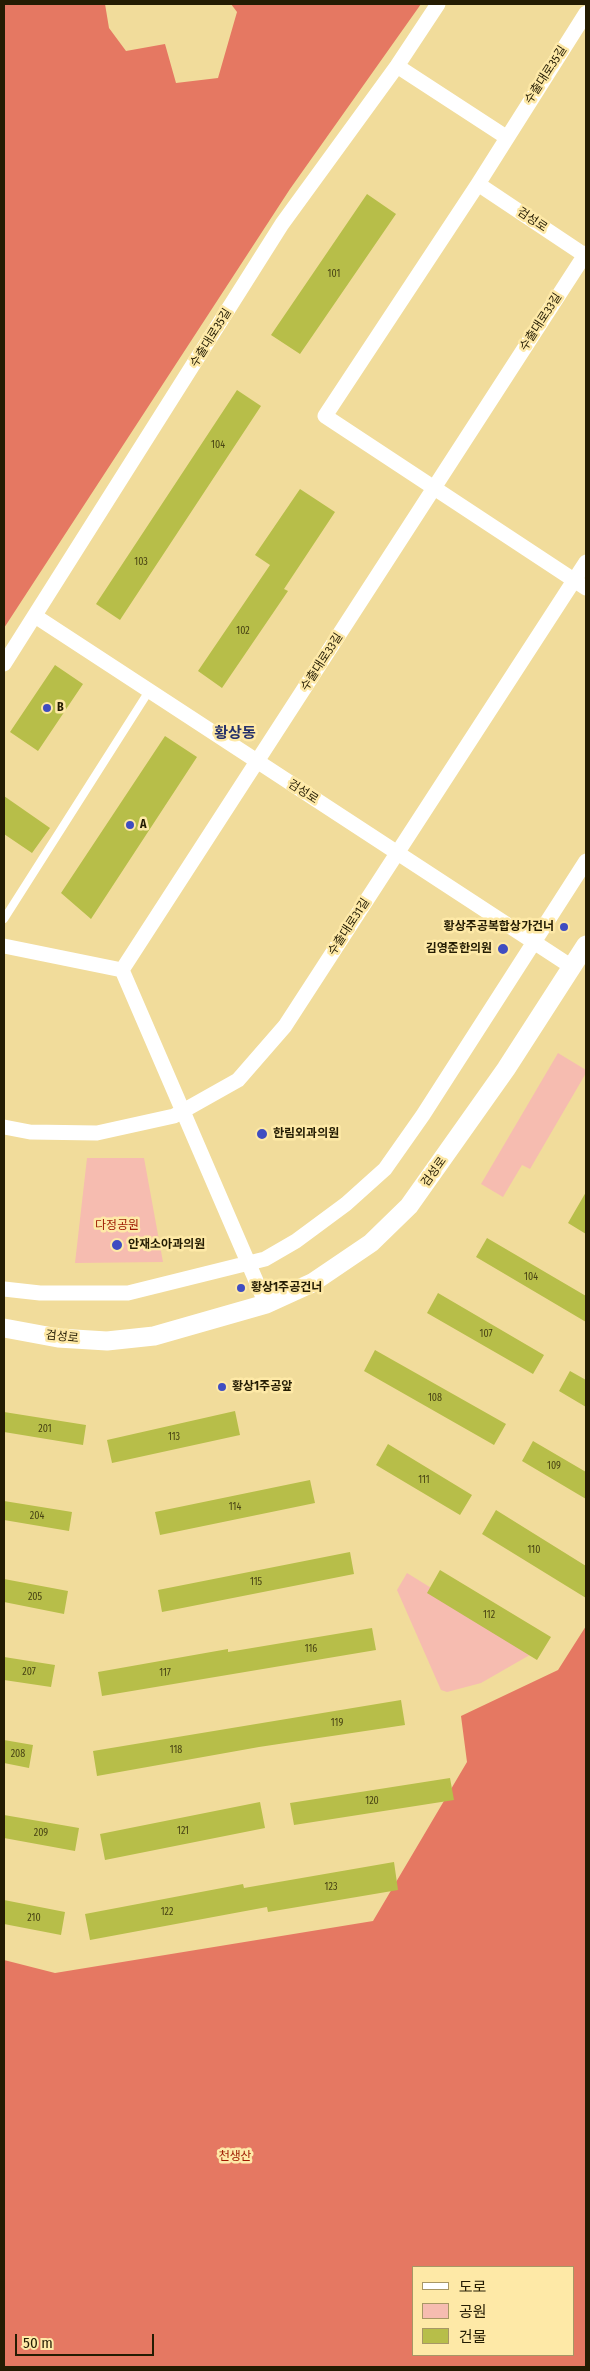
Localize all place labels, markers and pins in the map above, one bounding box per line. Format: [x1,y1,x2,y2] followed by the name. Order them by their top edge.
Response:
[57,701,64,715] place label: B
[41,702,53,714] marker: B
[140,818,147,832] place label: A
[124,819,136,831] marker: A
[444,920,554,934] place label: 황상주공복합상가건너
[558,921,570,933] marker: 황상주공복합상가건너
[426,942,492,956] place label: 김영준한의원
[496,942,510,956] marker: 김영준한의원
[255,1127,269,1141] marker: 한림외과의원
[273,1127,339,1141] place label: 한림외과의원
[110,1238,124,1252] marker: 안재소아과의원
[128,1238,205,1252] place label: 안재소아과의원
[251,1281,322,1295] place label: 황상1주공건너
[235,1282,247,1294] marker: 황상1주공건너
[232,1380,292,1394] place label: 황상1주공앞
[216,1381,228,1393] marker: 황상1주공앞

